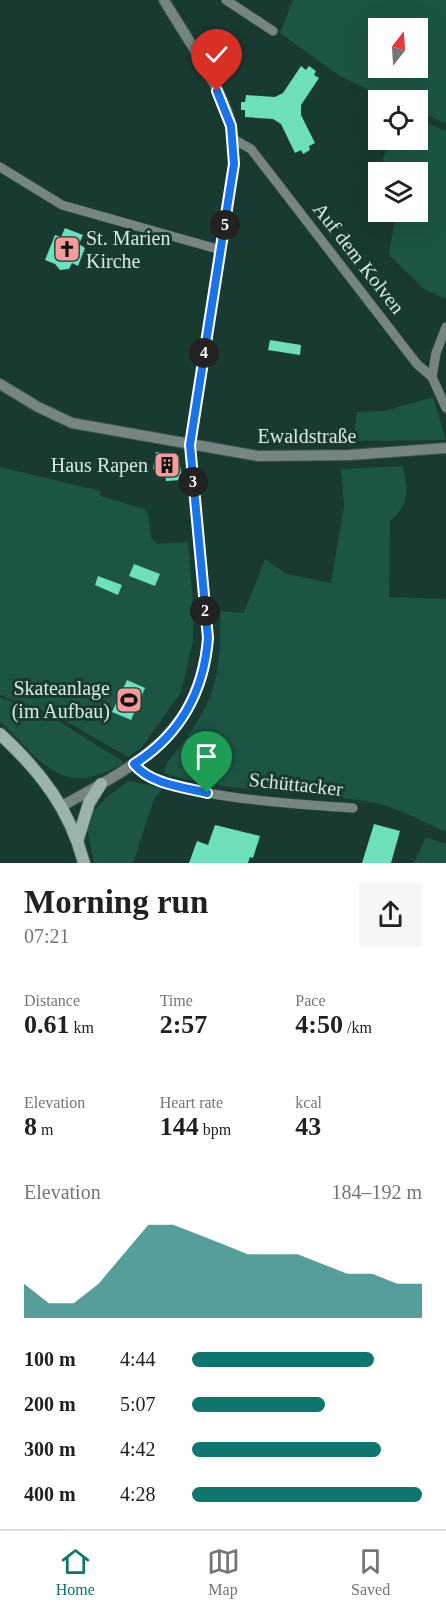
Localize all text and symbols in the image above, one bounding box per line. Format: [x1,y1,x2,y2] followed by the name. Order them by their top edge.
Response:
[368,18,428,78] north arrow
[368,18,428,222] map controls
[191,29,242,91] pin
[200,38,233,71] icon: check
[368,90,428,150] button: locate
[368,162,428,222] button: layers
[309,198,409,318] street label: Auf dem Kolven
[210,210,240,240] pin: 5
[221,216,229,233] text: 5
[86,227,170,272] place label: St. Marien Kirche
[52,234,82,264] church icon: St. Marien Kirche
[189,338,219,368] pin: 4
[200,344,208,361] text: 4
[258,425,357,447] street label: Ewaldstraße
[152,450,182,480] building icon: Haus Rapen
[51,454,148,477] place label: Haus Rapen
[178,467,208,497] pin: 3
[189,473,197,490] text: 3
[190,596,220,626] pin: 2
[201,602,209,619] text: 2
[12,677,110,723] place label: Skateanlage (im Aufbau)
[114,685,144,715] sports icon: Skateanlage (im Aufbau)
[181,731,232,793] pin
[190,740,223,773] icon: arrive
[248,768,344,800] street label: Schüttacker
[359,883,422,946] button: share
[24,884,208,920] text: Morning run
[24,925,70,947] text: 07:21
[24,992,80,1009] text: Distance
[160,992,193,1009] text: Time
[295,992,326,1009] text: Pace
[24,1010,70,1039] text: 0.61
[160,1010,207,1039] text: 2:57
[295,1010,343,1039] text: 4:50
[70,1019,94,1036] text: km
[343,1019,372,1036] text: /km
[24,1094,85,1111] text: Elevation
[160,1094,223,1111] text: Heart rate
[295,1094,322,1111] text: kcal
[24,1112,37,1141] text: 8
[160,1112,199,1141] text: 144
[295,1112,321,1141] text: 43
[37,1121,53,1138] text: m
[199,1121,231,1138] text: bpm
[24,1181,101,1203] text: Elevation
[331,1181,422,1203] text: 184–192 m
[24,1348,76,1370] text: 100 m
[120,1348,156,1370] text: 4:44
[24,1393,76,1415] text: 200 m
[120,1393,156,1415] text: 5:07
[24,1438,76,1460] text: 300 m
[120,1438,156,1460] text: 4:42
[24,1483,76,1505] text: 400 m
[120,1483,156,1505] text: 4:28
[56,1545,95,1599] tab: Home
[207,1545,240,1599] tab: Map
[351,1545,390,1599] tab: Saved

